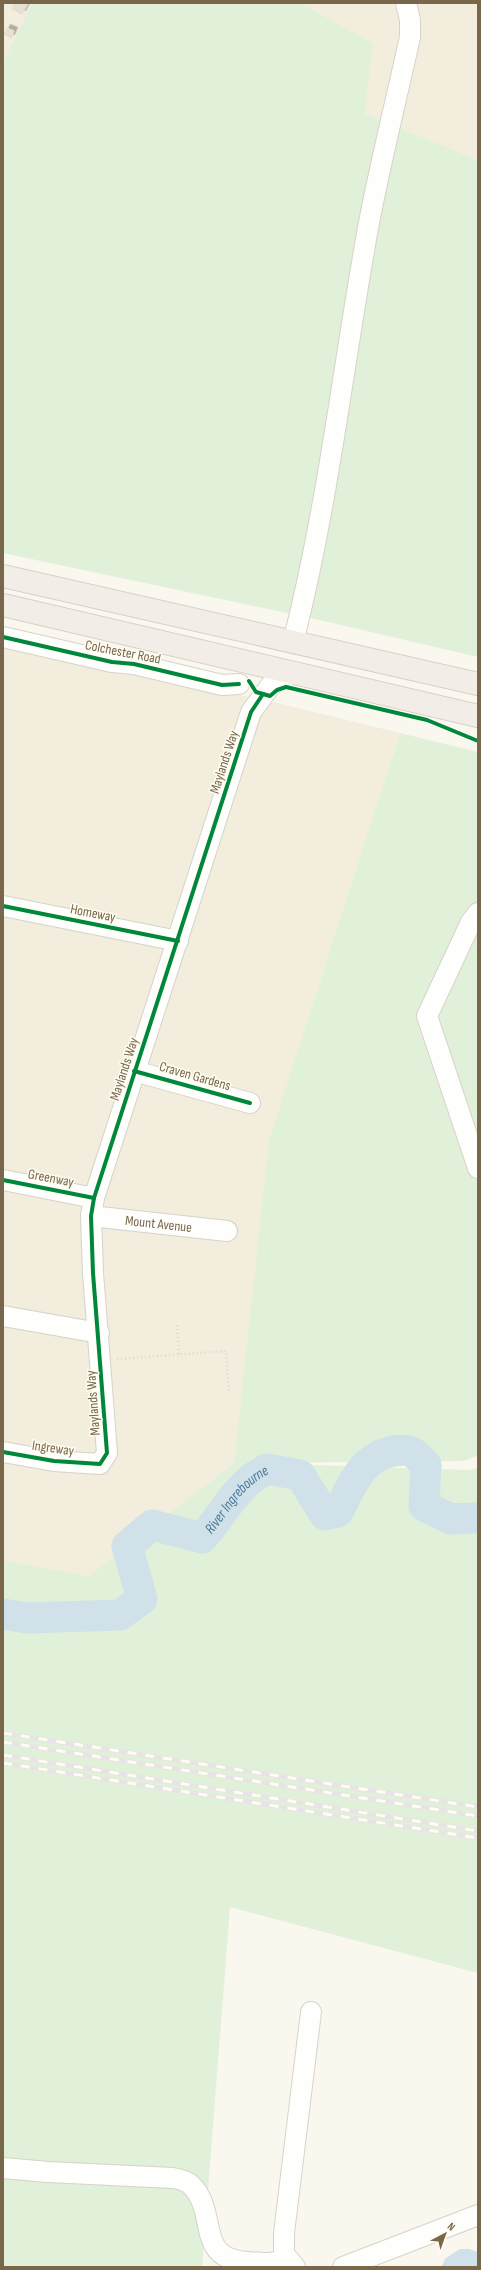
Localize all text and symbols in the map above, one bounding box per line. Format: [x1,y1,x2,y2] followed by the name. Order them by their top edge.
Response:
[84,636,162,668] street label: Colchester Road
[206,728,242,796] street label: Maylands Way
[69,900,118,926] street label: Homeway
[106,1035,142,1103] street label: Maylands Way
[157,1058,233,1094] street label: Craven Gardens
[27,1165,76,1191] street label: Greenway
[124,1211,193,1236] street label: Mount Avenue
[82,1369,104,1436] street label: Maylands Way
[31,1437,76,1459] street label: Ingreway
[200,1461,272,1538] water label: River Ingrebourne
[425,2214,465,2254] north arrow
[445,2220,458,2234] text: N

